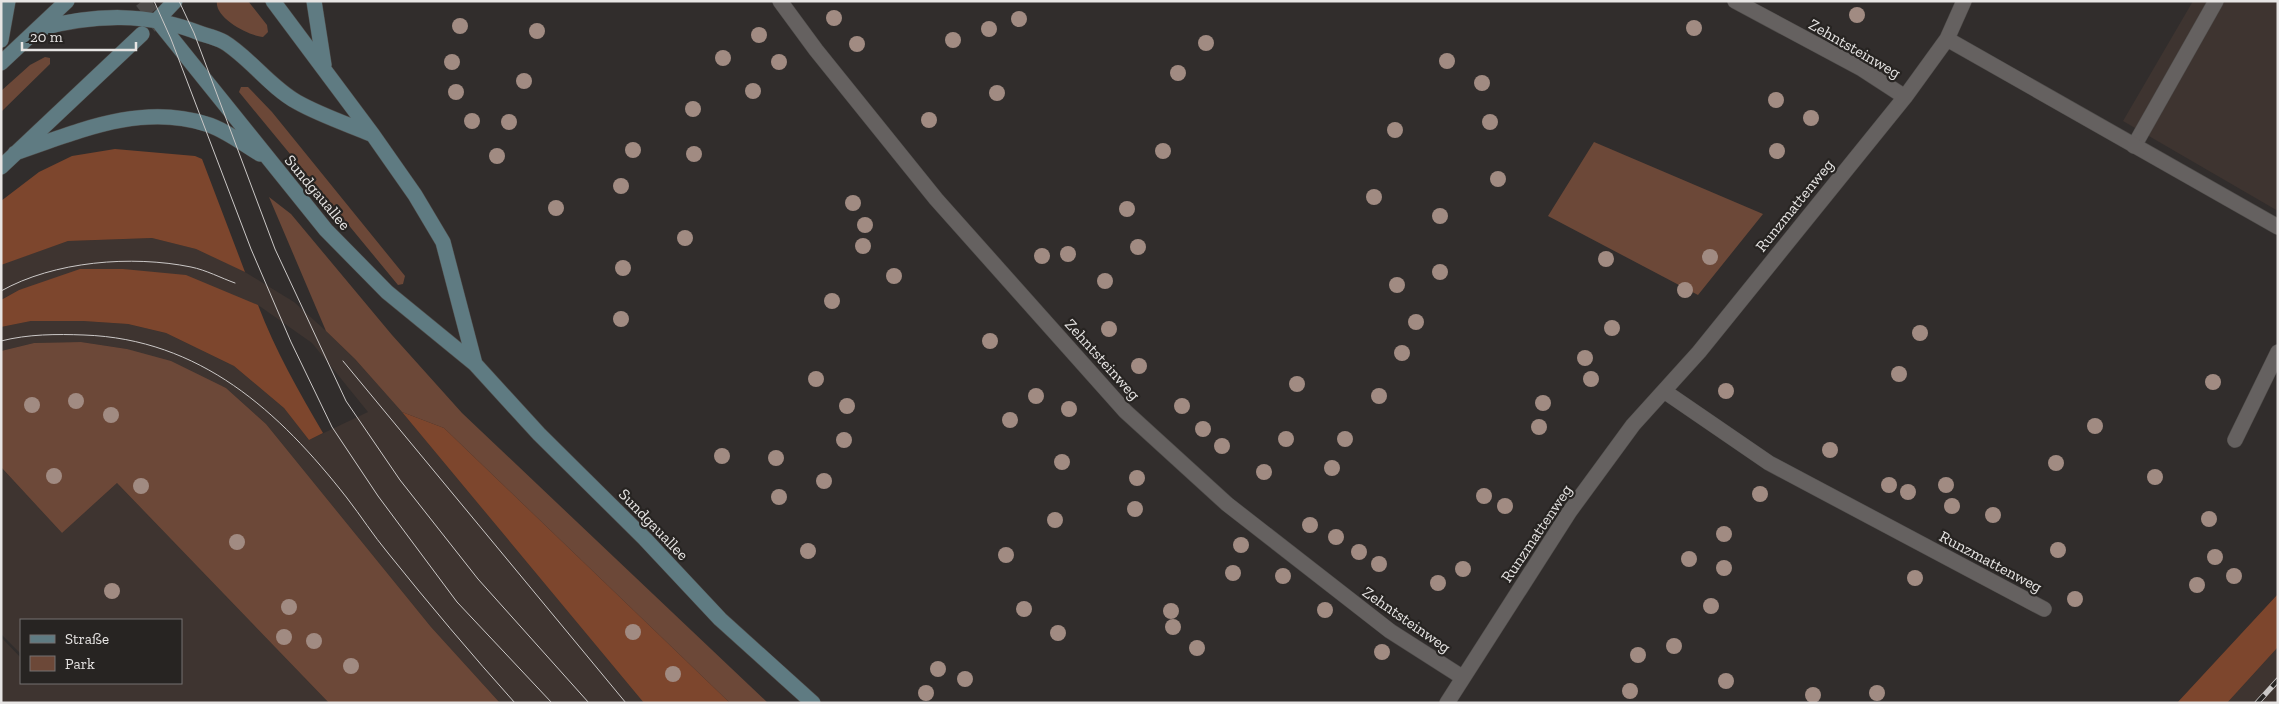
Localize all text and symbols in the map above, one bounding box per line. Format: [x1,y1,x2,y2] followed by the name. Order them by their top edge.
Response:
[1805,14,1904,83] street label: Zehntsteinweg
[22,20,136,52] scale bar
[30,28,63,46] text: 20 m
[281,151,355,234] street label: Sundgauallee
[1751,155,1838,255] street label: Runzmattenweg
[1061,315,1144,404] street label: Zehntsteinweg
[1497,481,1576,586] street label: Runzmattenweg
[615,485,693,564] street label: Sundgauallee
[1936,526,2046,597] street label: Runzmattenweg
[1359,582,1455,657] street label: Zehntsteinweg
[20,619,182,684] legend
[65,630,109,648] text: Straße
[65,655,95,673] text: Park

